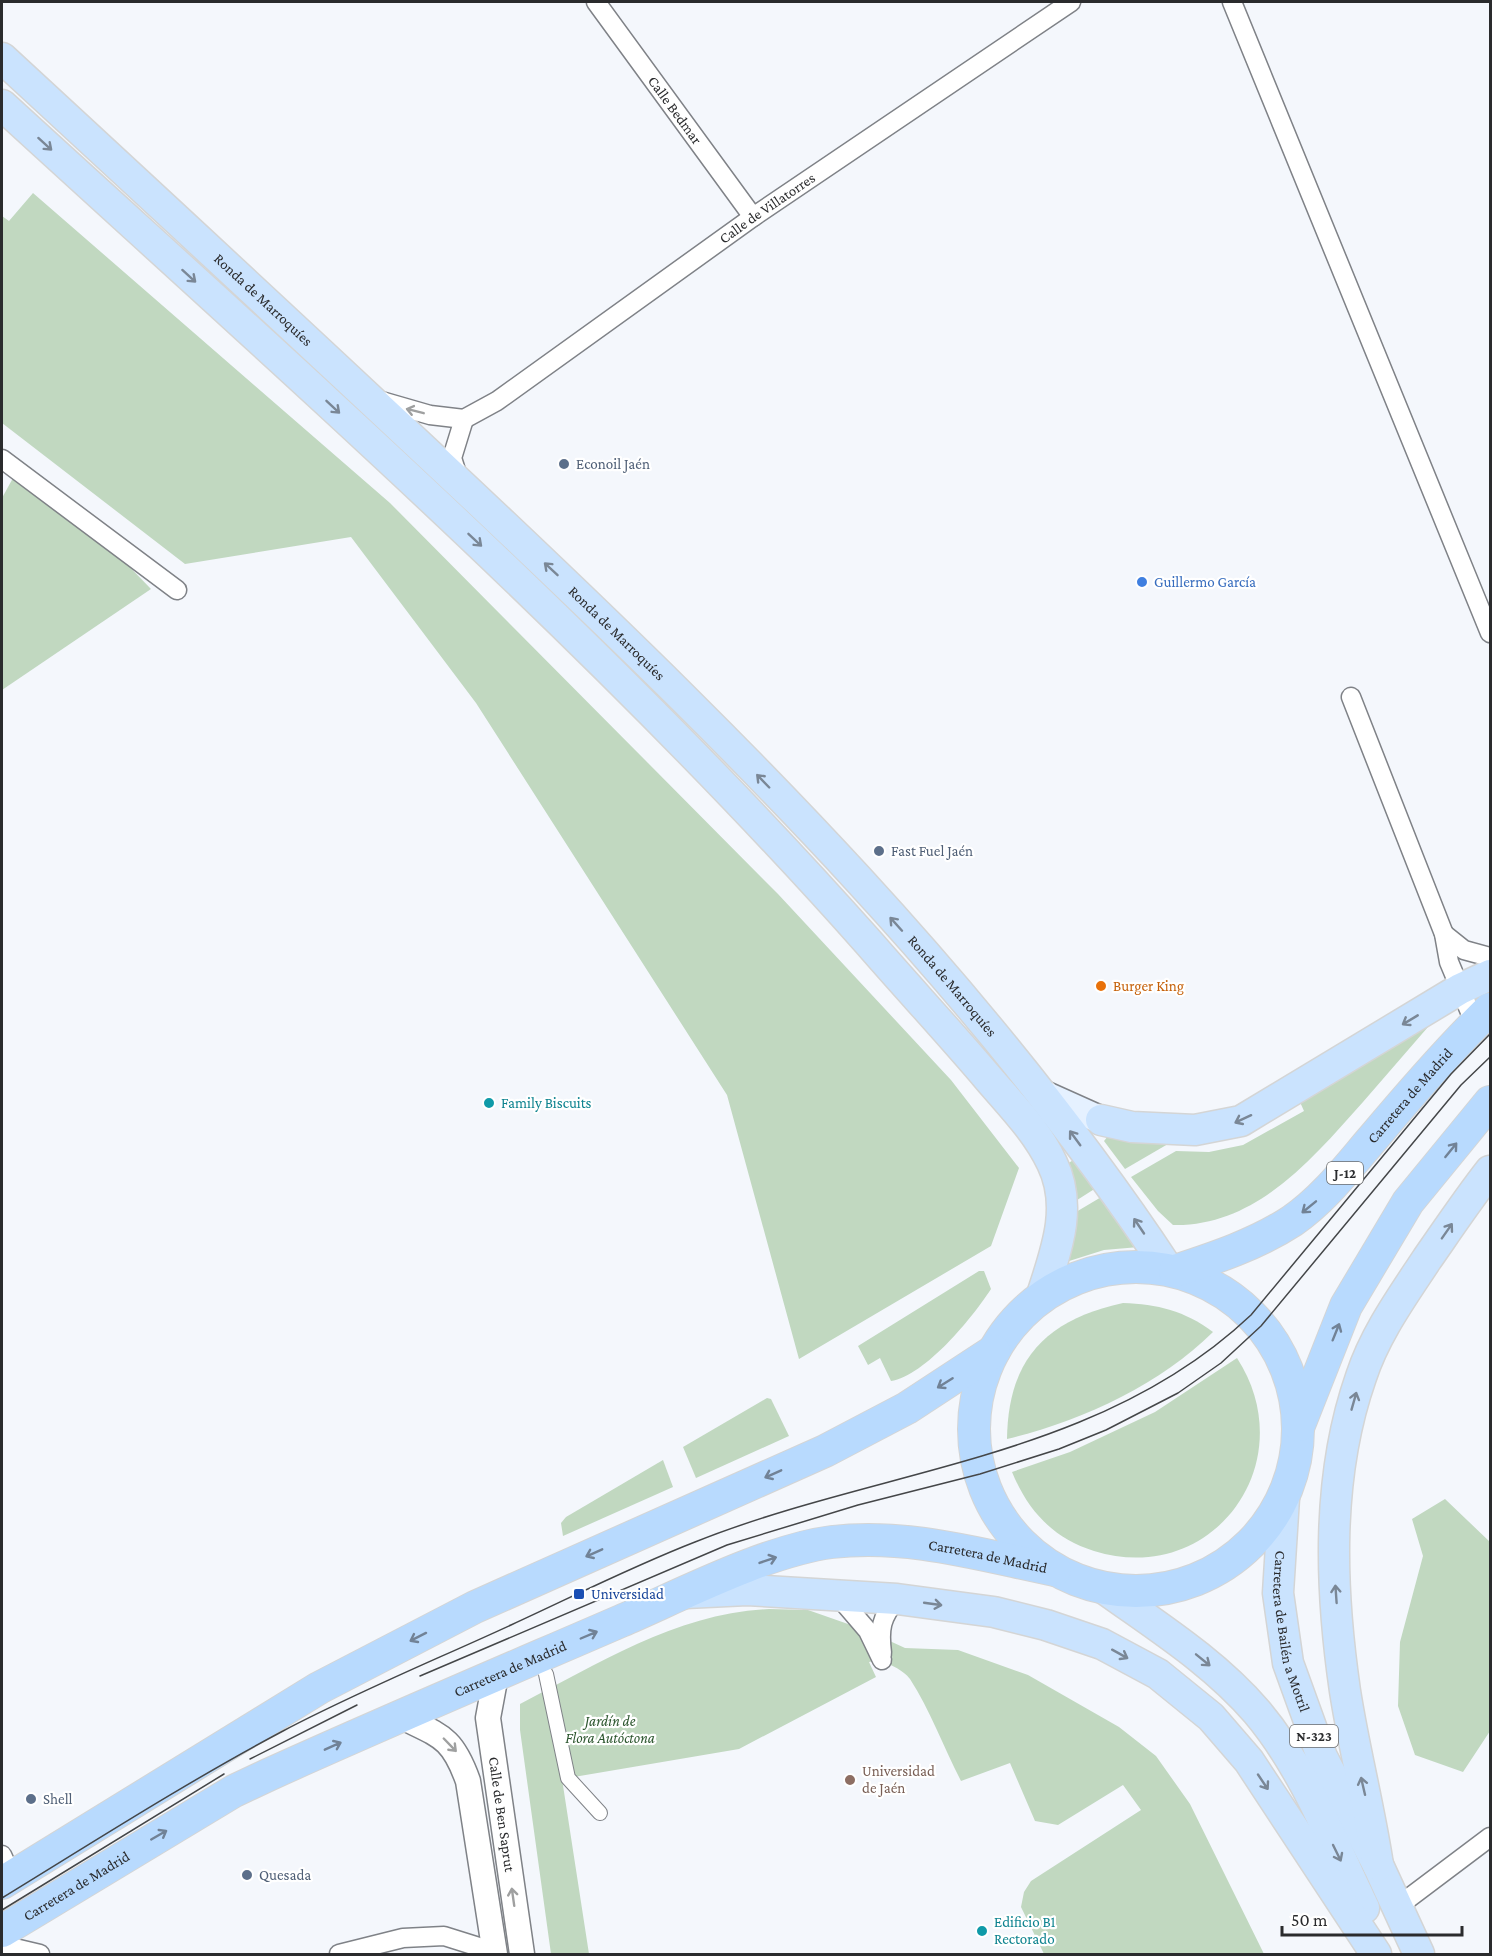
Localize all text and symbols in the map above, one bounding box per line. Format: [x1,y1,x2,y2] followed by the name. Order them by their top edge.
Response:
[645,73,705,148] street label: Calle Bedmar
[37,137,52,151] one-way arrow
[716,169,818,247] street label: Calle de Villatorres
[211,250,316,349] street label: Ronda de Marroquíes
[181,268,196,283] one-way arrow
[325,400,340,414] one-way arrow
[406,405,425,416] one-way arrow
[576,456,650,473] place label: Econoil Jaén
[557,457,571,471] marker: Econoil Jaén
[467,533,482,547] one-way arrow
[543,562,558,577] one-way arrow
[1154,574,1256,590] place label: Guillermo García
[1135,575,1149,589] marker: Guillermo García
[565,583,668,684] street label: Ronda de Marroquíes
[757,774,771,789] one-way arrow
[891,843,973,860] place label: Fast Fuel Jaén
[872,844,886,858] marker: Fast Fuel Jaén
[889,917,903,932] one-way arrow
[905,932,1000,1040] street label: Ronda de Marroquíes
[1113,978,1184,995] place label: Burger King
[1094,979,1108,993] marker: Burger King
[1402,1014,1419,1026] one-way arrow
[1364,1045,1456,1147] street label: Carretera de Madrid
[501,1095,592,1112] place label: Family Biscuits
[482,1096,496,1110] marker: Family Biscuits
[1234,1114,1252,1126] one-way arrow
[1069,1130,1081,1146] one-way arrow
[1444,1142,1457,1158] one-way arrow
[1327,1162,1363,1184] road number: J-12
[1301,1200,1317,1213] one-way arrow
[1133,1218,1146,1235] one-way arrow
[1441,1223,1453,1239] one-way arrow
[1331,1323,1342,1342] one-way arrow
[937,1378,954,1390] one-way arrow
[1349,1391,1360,1410] one-way arrow
[764,1469,782,1480] one-way arrow
[927,1537,1049,1576] street label: Carretera de Madrid
[586,1548,604,1560] one-way arrow
[1270,1550,1313,1714] street label: Carretera de Bailén a Motril
[758,1553,777,1564] one-way arrow
[1331,1584,1342,1604] one-way arrow
[591,1586,664,1602] place label: Universidad
[572,1587,586,1601] marker: Universidad
[922,1599,942,1610] one-way arrow
[579,1629,597,1640] one-way arrow
[410,1632,428,1643] one-way arrow
[452,1638,569,1700] street label: Carretera de Madrid
[1111,1648,1128,1660] one-way arrow
[1195,1654,1211,1667] one-way arrow
[565,1713,655,1746] park label: Jardín de Flora Autóctona
[1290,1725,1338,1747] road number: N-323
[443,1737,457,1752] one-way arrow
[323,1740,341,1751] one-way arrow
[486,1756,518,1874] street label: Calle de Ben Saprut
[862,1763,935,1797] place label: Universidad de Jaén
[843,1773,857,1787] marker: Universidad de Jaén
[1257,1774,1269,1790] one-way arrow
[1357,1777,1369,1796] one-way arrow
[43,1791,73,1807] place label: Shell
[24,1792,38,1806] marker: Shell
[150,1829,167,1841] one-way arrow
[1332,1843,1343,1861] one-way arrow
[21,1848,132,1924] street label: Carretera de Madrid
[259,1867,311,1883] place label: Quesada
[240,1868,254,1882] marker: Quesada
[508,1887,519,1907] one-way arrow
[1282,1899,1462,1937] scale bar
[1291,1910,1328,1930] text: 50 m
[994,1914,1056,1947] place label: Edificio B1 Rectorado
[975,1924,989,1938] marker: Edificio B1 Rectorado

